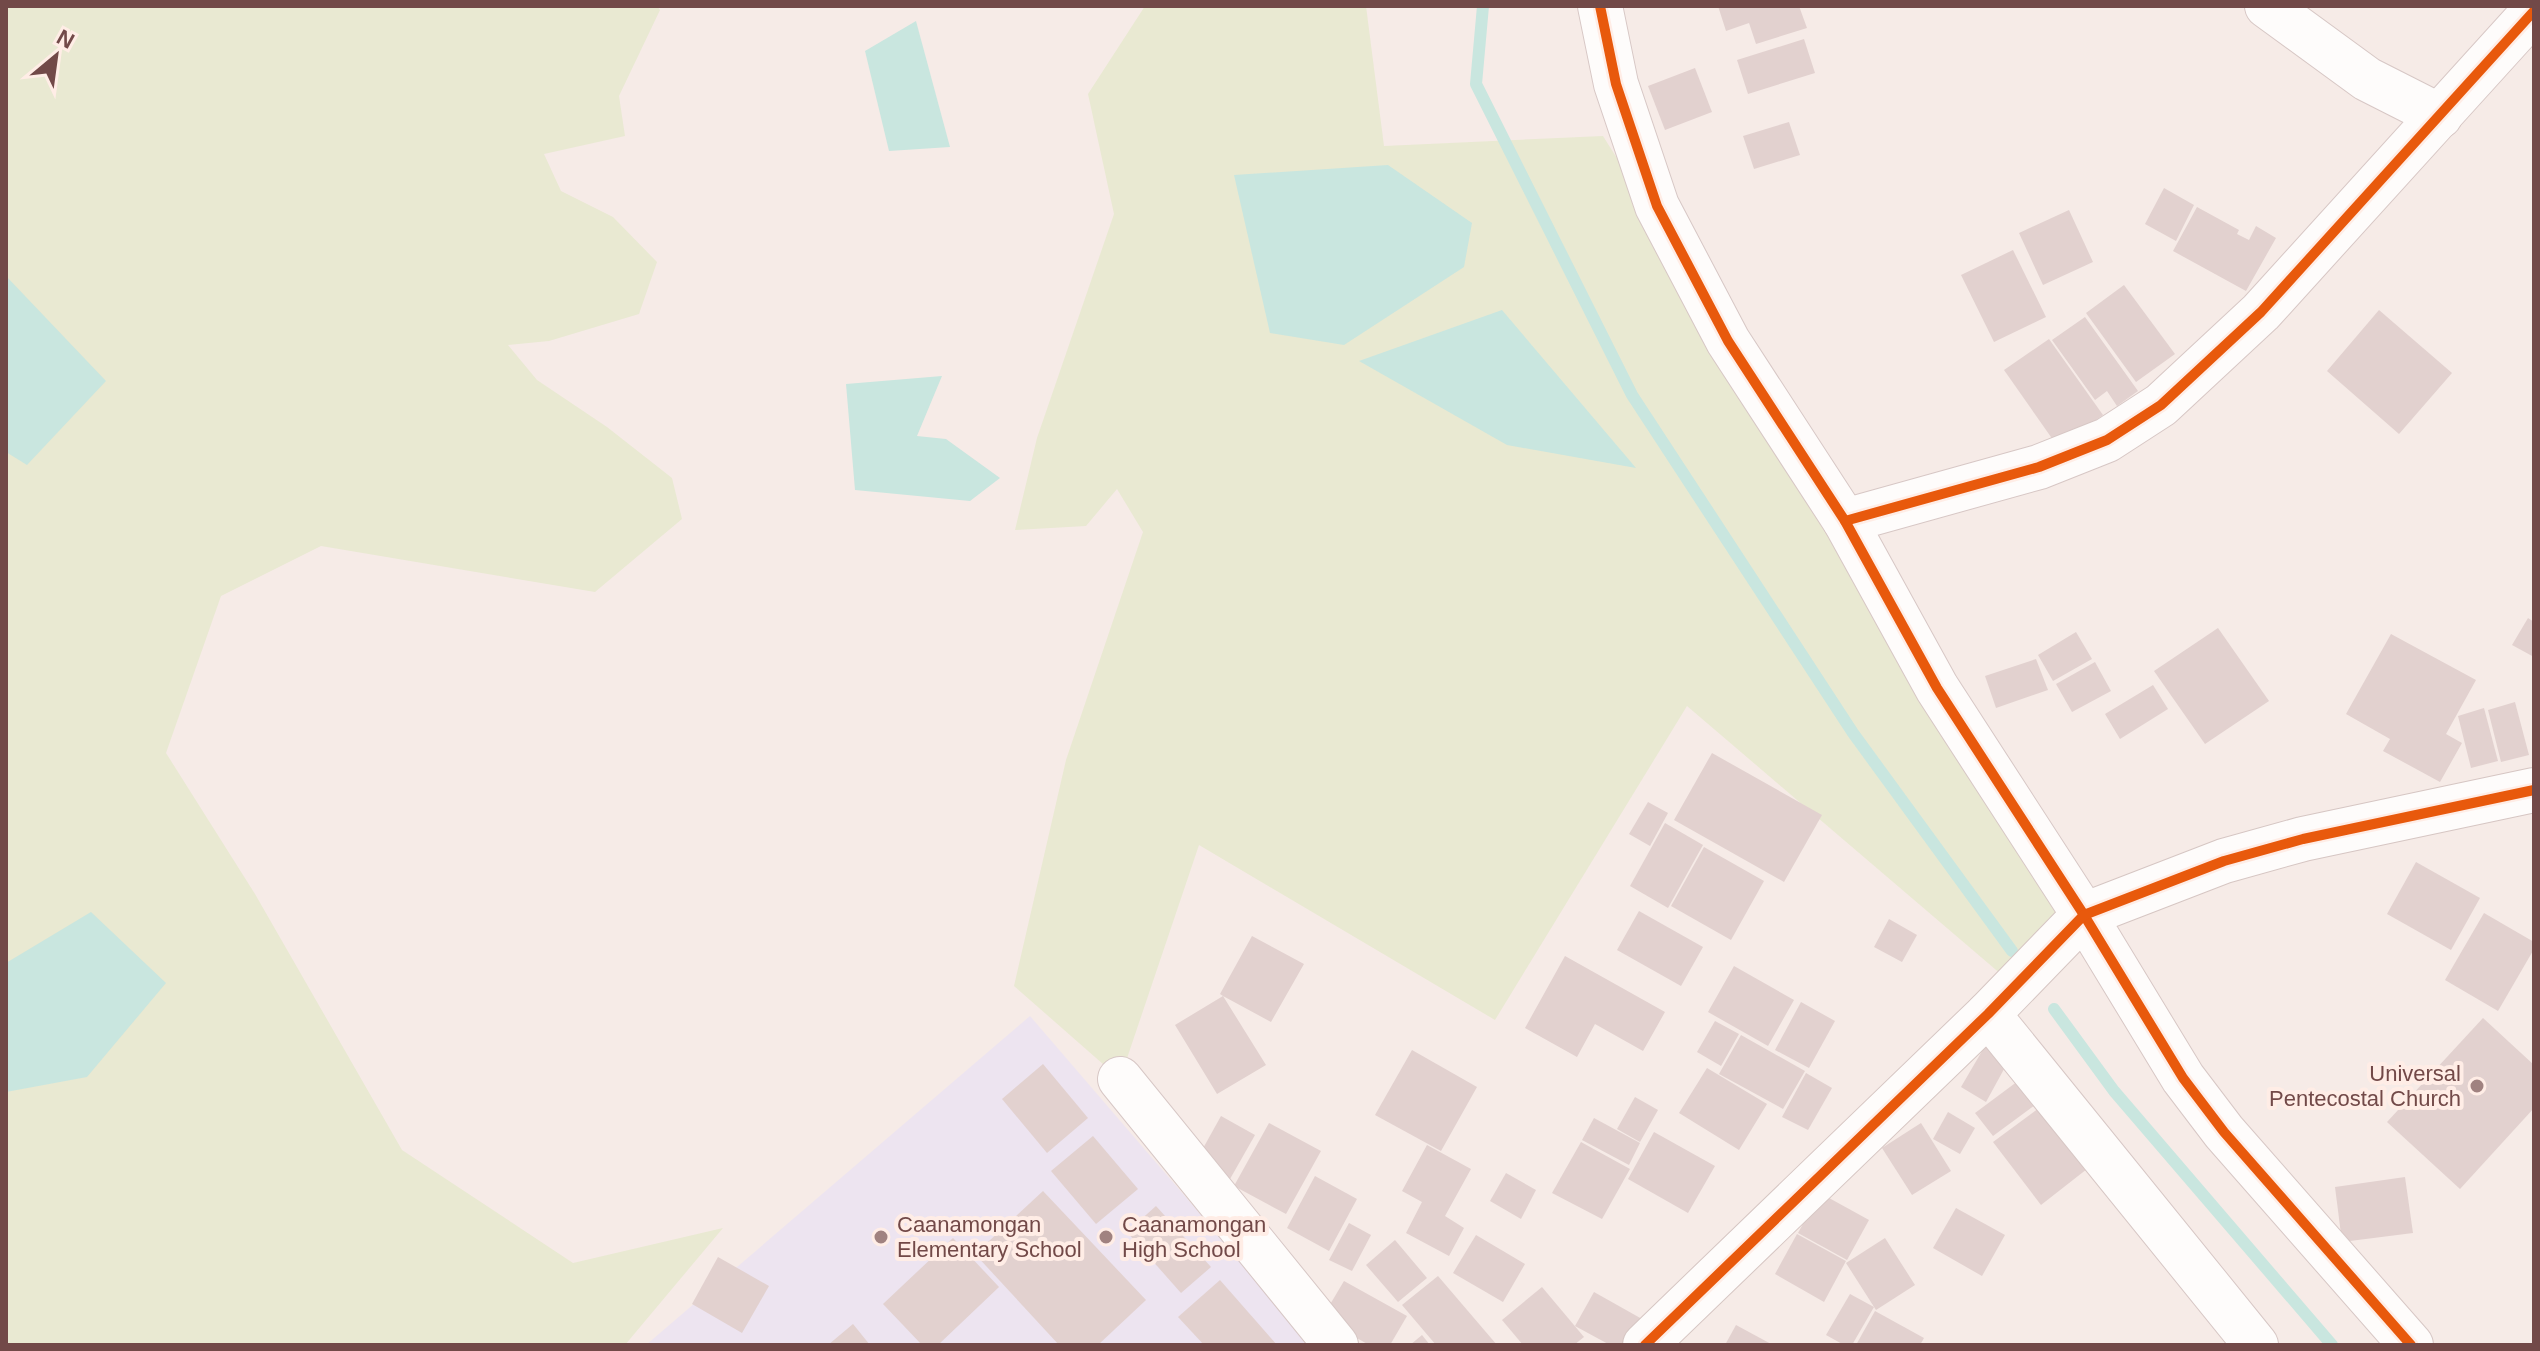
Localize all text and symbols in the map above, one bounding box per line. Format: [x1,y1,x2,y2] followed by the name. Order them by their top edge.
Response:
[16,16,96,96] north arrow
[52,24,78,54] text: N
[2269,1061,2461,1111] place label: Universal Pentecostal Church
[2468,1077,2486,1095] marker: Universal Pentecostal Church
[897,1212,1082,1262] place label: Caanamongan Elementary School
[1122,1212,1266,1262] place label: Caanamongan High School
[872,1228,890,1246] marker: Caanamongan Elementary School
[1097,1228,1115,1246] marker: Caanamongan High School

